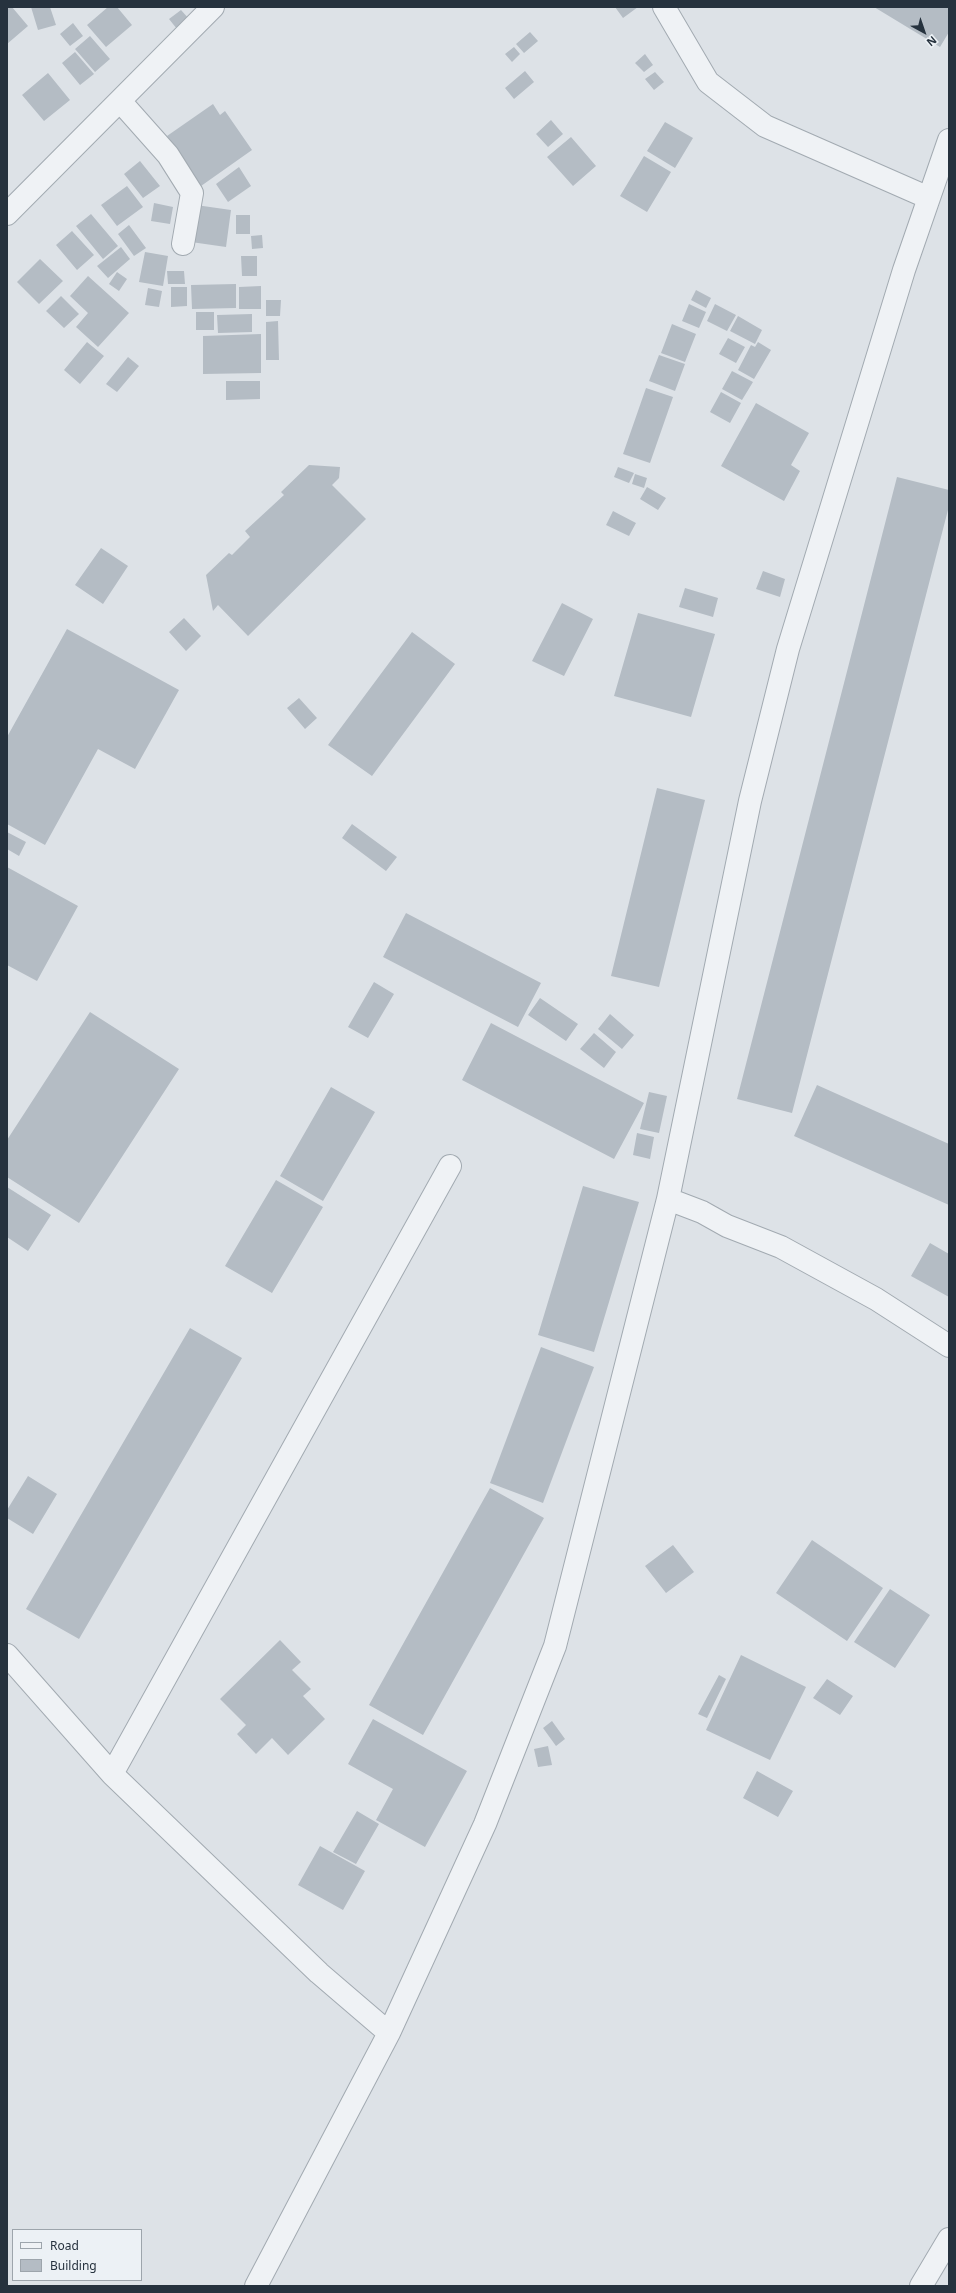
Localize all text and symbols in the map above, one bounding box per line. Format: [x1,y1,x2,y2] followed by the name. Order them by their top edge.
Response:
[904,12,944,52] north arrow
[924,33,940,50] text: N
[12,2229,142,2281] legend
[50,2237,79,2254] text: Road
[50,2257,97,2274] text: Building

